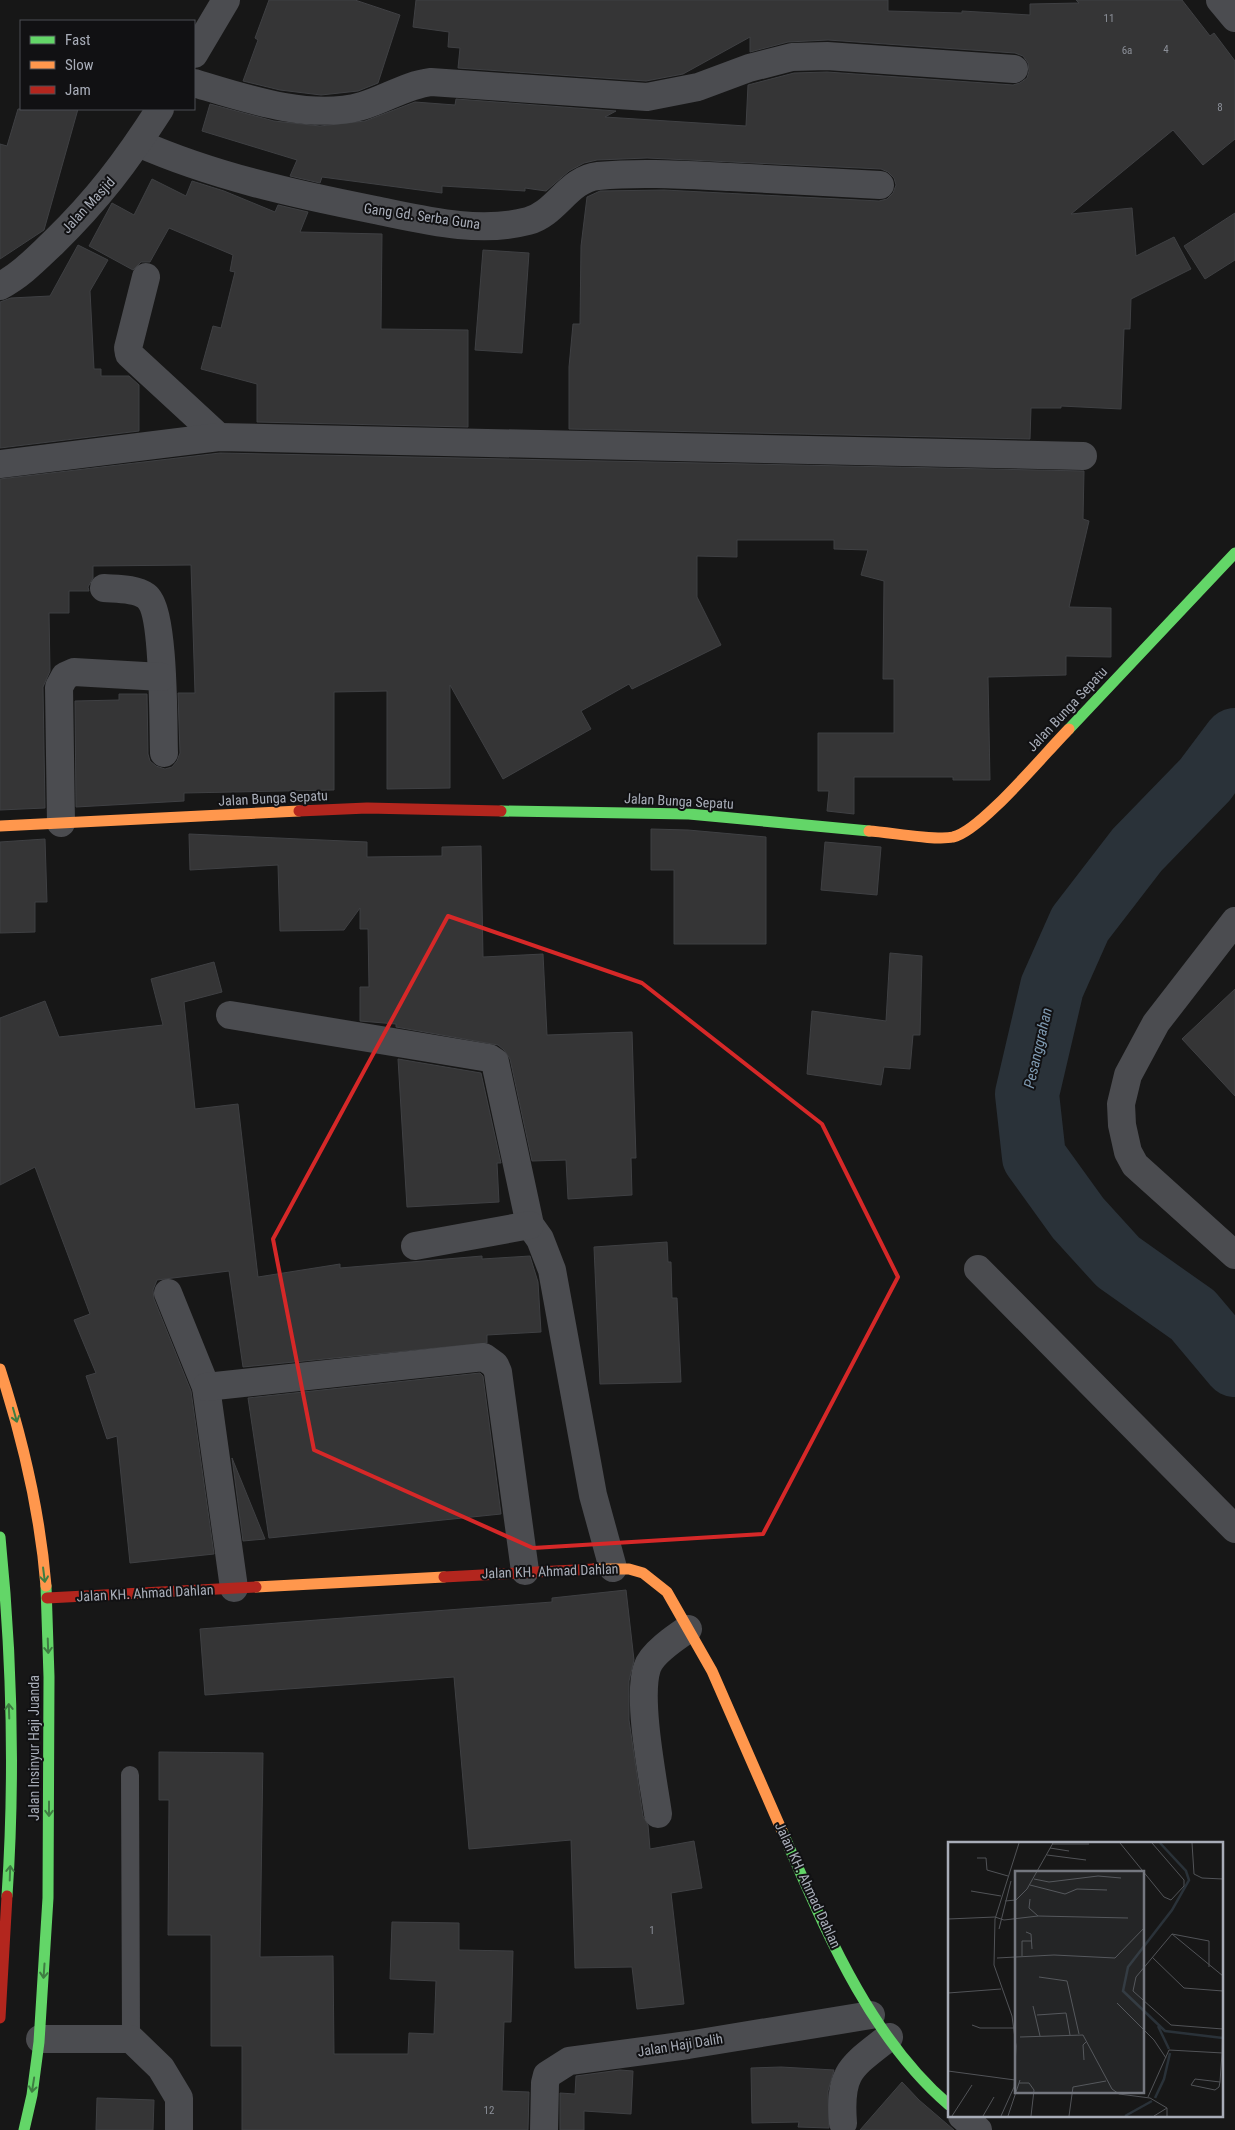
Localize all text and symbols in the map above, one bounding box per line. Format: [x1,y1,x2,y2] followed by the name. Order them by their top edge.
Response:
[1104,12,1114,25] house number: 11
[20,20,195,110] legend
[65,31,90,49] text: Fast
[1163,43,1169,56] house number: 4
[1122,44,1132,57] house number: 6a
[65,56,94,74] text: Slow
[65,81,91,99] text: Jam
[1217,101,1223,114] house number: 8
[58,174,118,236] street label: Jalan Masjid
[363,200,481,232] street label: Gang Gd. Serba Guna
[1024,663,1110,755] street label: Jalan Bunga Sepatu
[218,787,328,809] street label: Jalan Bunga Sepatu
[624,790,734,812] street label: Jalan Bunga Sepatu
[1020,1006,1056,1090] water label: Pesanggrahan
[11,1407,21,1423] one-way arrow
[481,1561,619,1581] street label: Jalan KH. Ahmad Dahlan
[39,1567,49,1583] one-way arrow
[76,1581,214,1605] street label: Jalan KH. Ahmad Dahlan
[43,1638,53,1654] one-way arrow
[26,1675,42,1821] street label: Jalan Insinyur Haji Juanda
[5,1703,14,1719] one-way arrow
[44,1800,54,1817] one-way arrow
[772,1820,844,1950] street label: Jalan KH. Ahmad Dahlan
[948,1842,1222,2118] inset map
[5,1866,14,1882] one-way arrow
[649,1924,655,1937] house number: 1
[40,1963,49,1979] one-way arrow
[636,2030,724,2060] street label: Jalan Haji Dalih
[28,2077,38,2093] one-way arrow
[484,2104,494,2117] house number: 12

